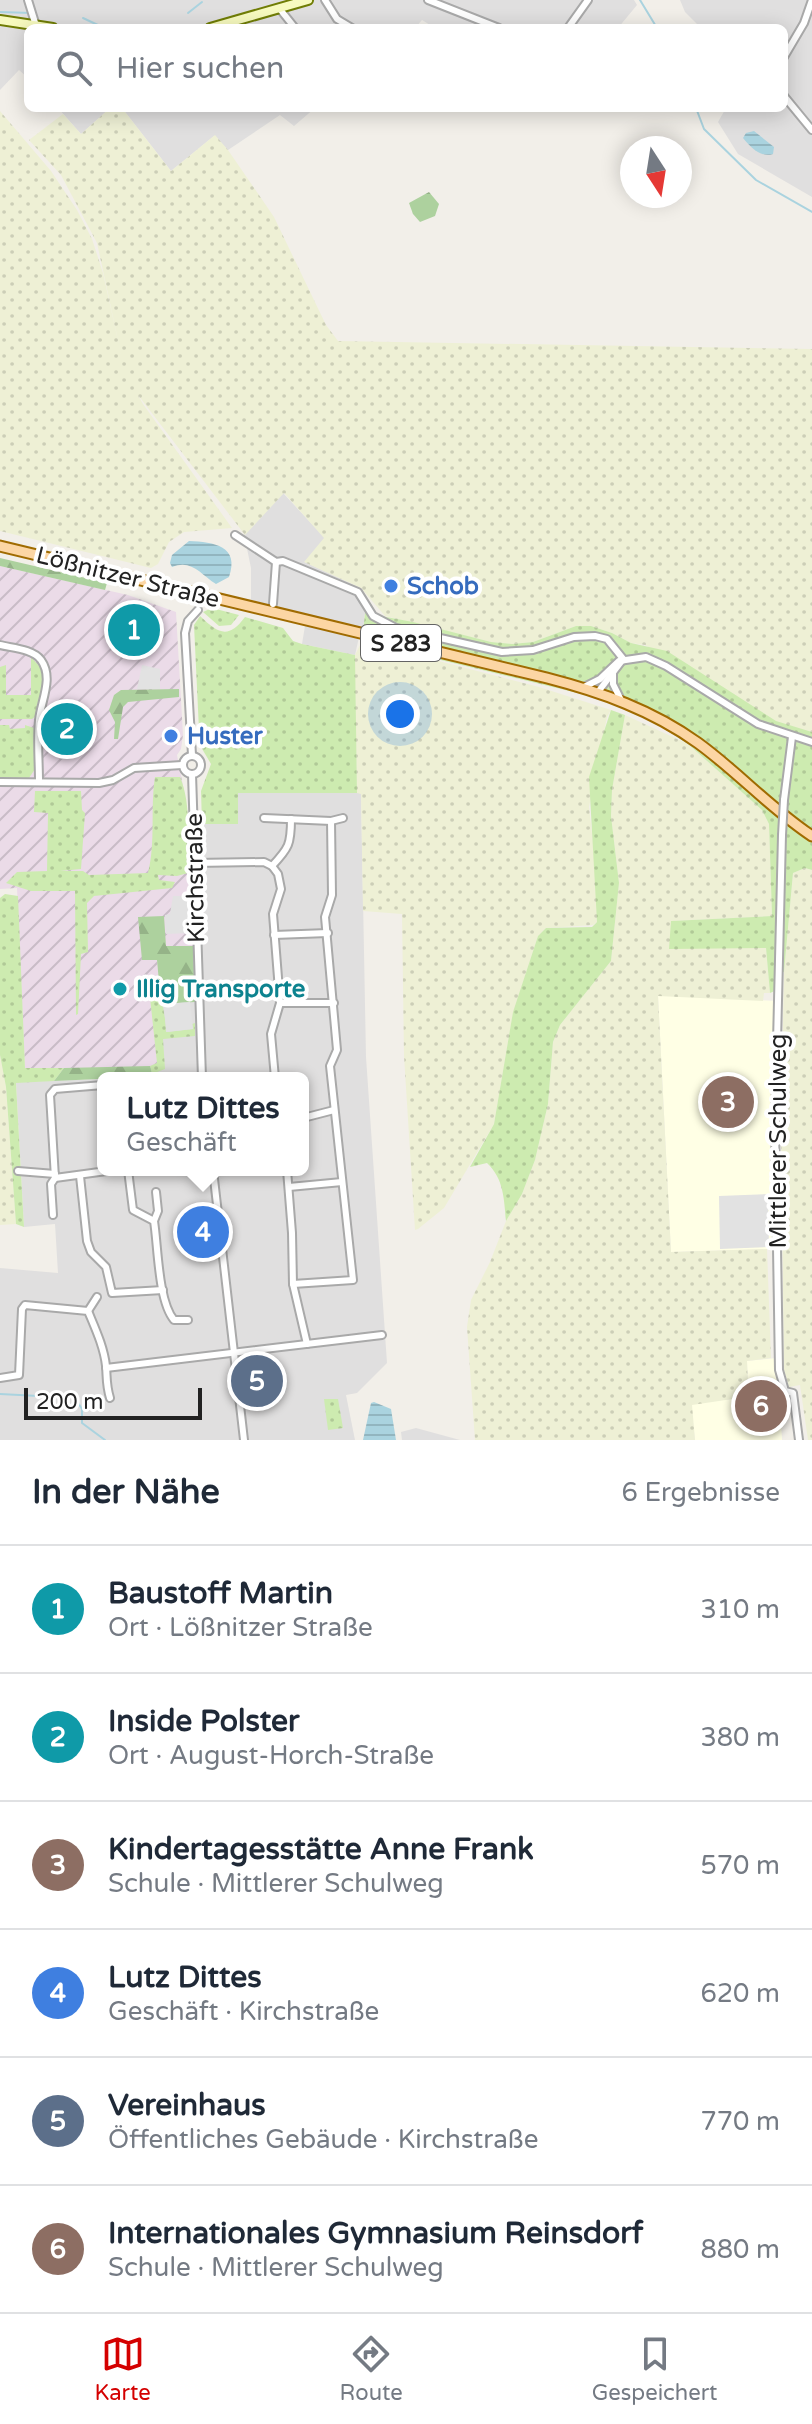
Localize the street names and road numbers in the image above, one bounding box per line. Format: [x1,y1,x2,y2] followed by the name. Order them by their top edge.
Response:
[33,541,223,614] street label: Lößnitzer Straße
[361,625,441,661] road number: S 283
[180,813,211,943] street label: Kirchstraße
[764,1034,793,1248] street label: Mittlerer Schulweg

